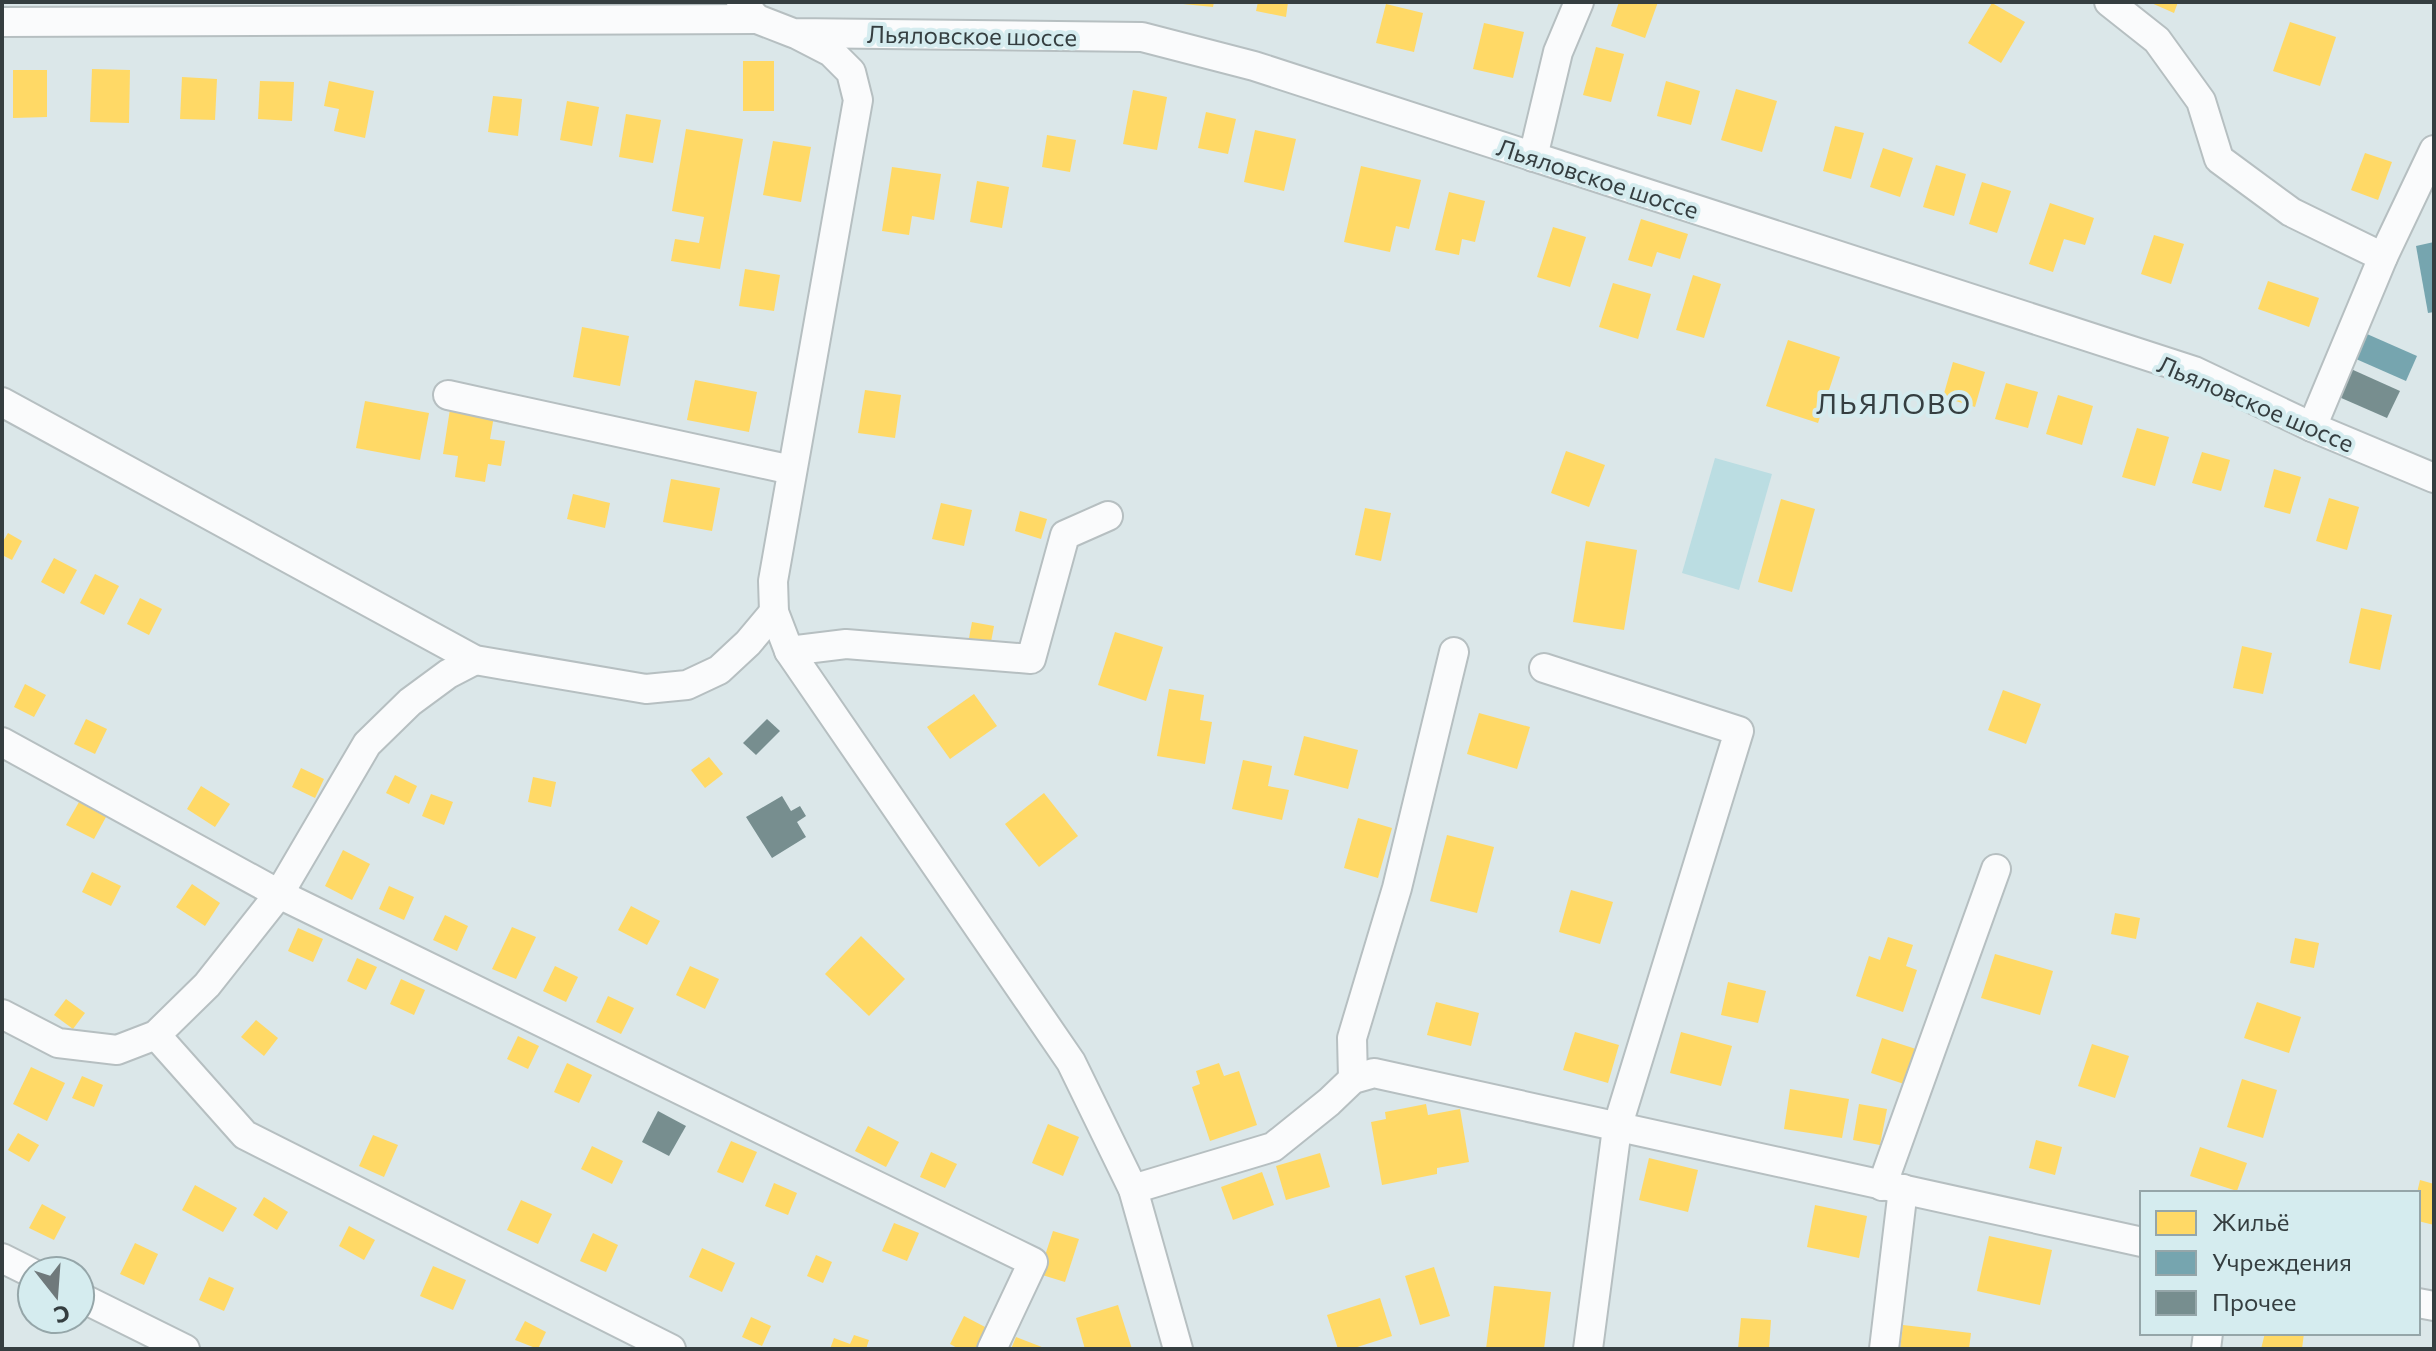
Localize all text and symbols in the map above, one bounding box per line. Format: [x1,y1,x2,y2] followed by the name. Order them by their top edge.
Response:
[867,19,1077,51] street label: Льяловское шоссе
[1493,132,1703,224] street label: Льяловское шоссе
[2154,349,2358,457] street label: Льяловское шоссе
[1816,386,1972,420] district label: ЛЬЯЛОВО
[2140,1191,2420,1335] legend
[2212,1207,2289,1236] text: Жильё
[2212,1247,2352,1276] text: Учреждения
[16,1255,96,1335] north arrow
[2212,1287,2296,1316] text: Прочее
[51,1299,73,1330] text: С

